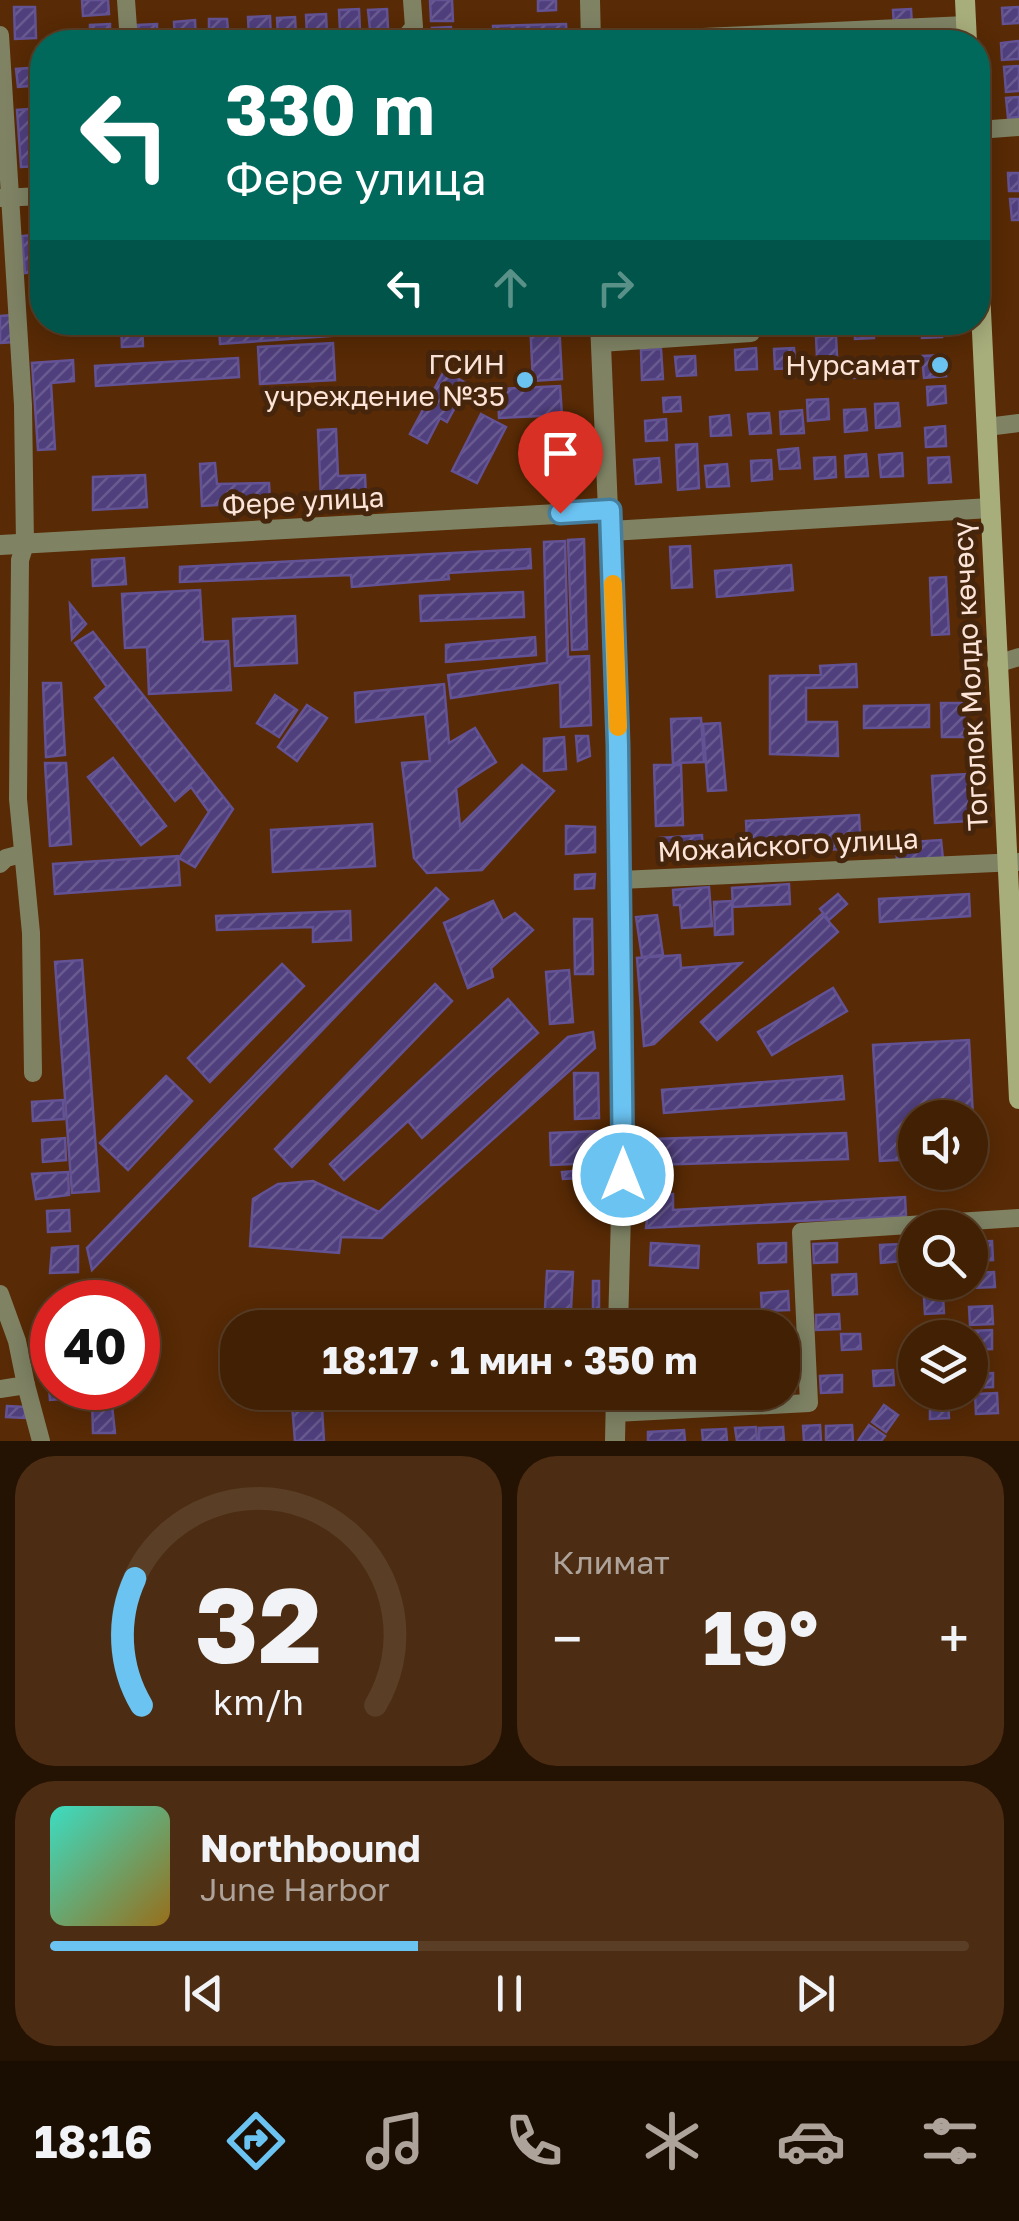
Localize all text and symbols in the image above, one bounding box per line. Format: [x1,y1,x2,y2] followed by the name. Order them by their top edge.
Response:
[225,66,435,150] text: 330 m
[60,70,190,200] icon: left
[225,151,487,205] text: Фере улица
[378,260,433,315] icon: left
[483,260,538,315] icon: ahead
[588,260,643,315] icon: right
[264,347,505,412] place label: ГСИН учреждение №35
[785,348,920,381] place label: Нурсамат
[929,354,951,376] marker: Нурсамат
[514,369,536,391] marker: ГСИН учреждение №35
[518,411,603,514] pin
[533,426,588,481] icon: arrive
[221,480,385,521] street label: Фере улица
[945,520,994,832] street label: Тоголок Молдо көчөсү
[657,821,919,868] street label: Можайского улица
[898,1100,988,1410] map controls
[898,1100,988,1190] button: sound
[571,1123,675,1227] position arrow
[898,1210,988,1300] button: search
[30,1280,160,1410] speed limit sign: 40
[898,1320,988,1410] button: layers
[322,1337,698,1382] text: 18:17 · 1 мин · 350 m
[552,1543,670,1581] text: Климат
[195,1561,322,1686] text: 32
[703,1591,818,1682] text: 19°
[552,1605,582,1671] text: −
[939,1605,969,1671] text: +
[213,1680,304,1723] text: km/h
[200,1825,421,1870] text: Northbound
[200,1870,390,1908] text: June Harbor
[176,1966,231,2021] icon: previous
[482,1966,537,2021] icon: pause
[788,1966,843,2021] icon: next
[221,2106,291,2176] icon: directions
[360,2106,430,2176] icon: music
[499,2106,569,2176] icon: phone
[637,2106,707,2176] icon: climate
[776,2106,846,2176] icon: car
[915,2106,985,2176] icon: filters
[34,2114,152,2168] text: 18:16

